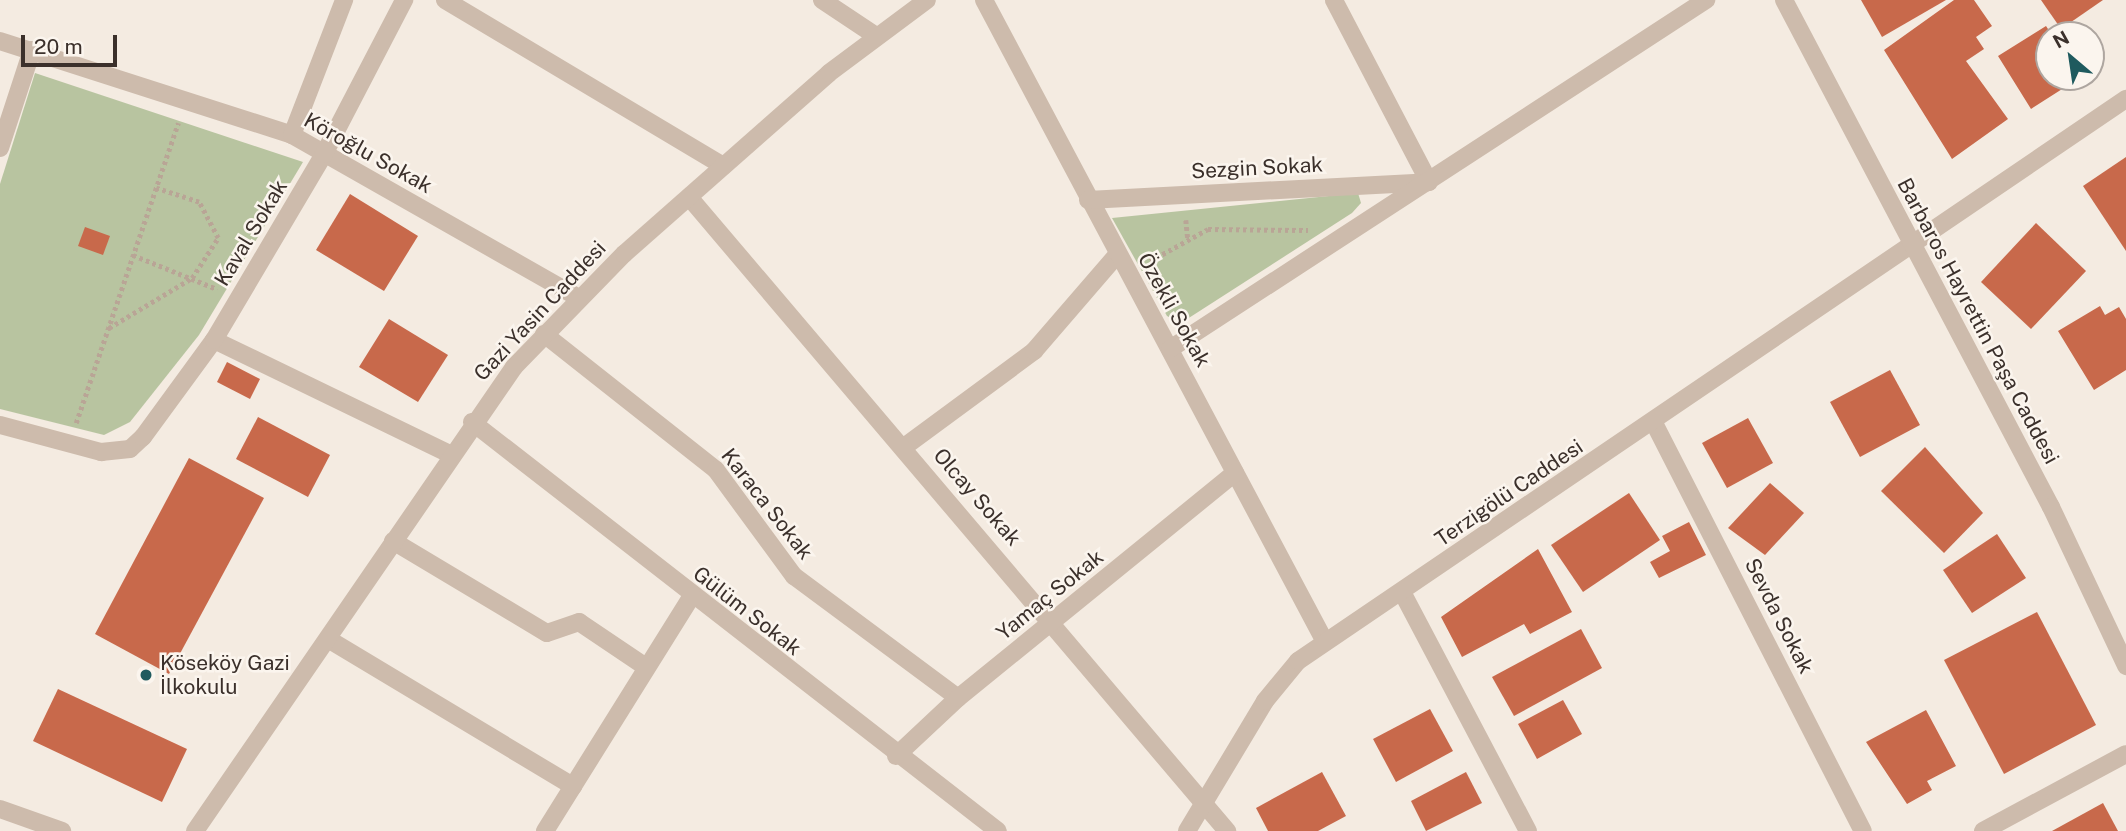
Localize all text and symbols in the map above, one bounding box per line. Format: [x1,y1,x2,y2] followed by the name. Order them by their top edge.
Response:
[24,21,121,65] scale bar
[2035,21,2105,91] north arrow
[2049,26,2073,53] text: N
[34,34,83,59] text: 20 m
[299,107,437,199] street label: Köroğlu Sokak
[1190,152,1324,184] street label: Sezgin Sokak
[1892,174,2064,468] street label: Barbaros Hayrettin Paşa Caddesi
[209,175,293,291] street label: Kaval Sokak
[469,236,611,386] street label: Gazi Yasin Caddesi
[1132,249,1216,371] street label: Özekli Sokak
[1430,434,1588,552] street label: Terzigölü Caddesi
[716,443,818,565] street label: Karaca Sokak
[928,443,1026,551] street label: Olcay Sokak
[992,544,1108,646] street label: Yamaç Sokak
[1739,554,1819,678] street label: Sevda Sokak
[688,561,806,661] street label: Gülüm Sokak
[160,650,290,700] place label: Köseköy Gazi İlkokulu
[138,667,154,683] marker: Köseköy Gazi İlkokulu

